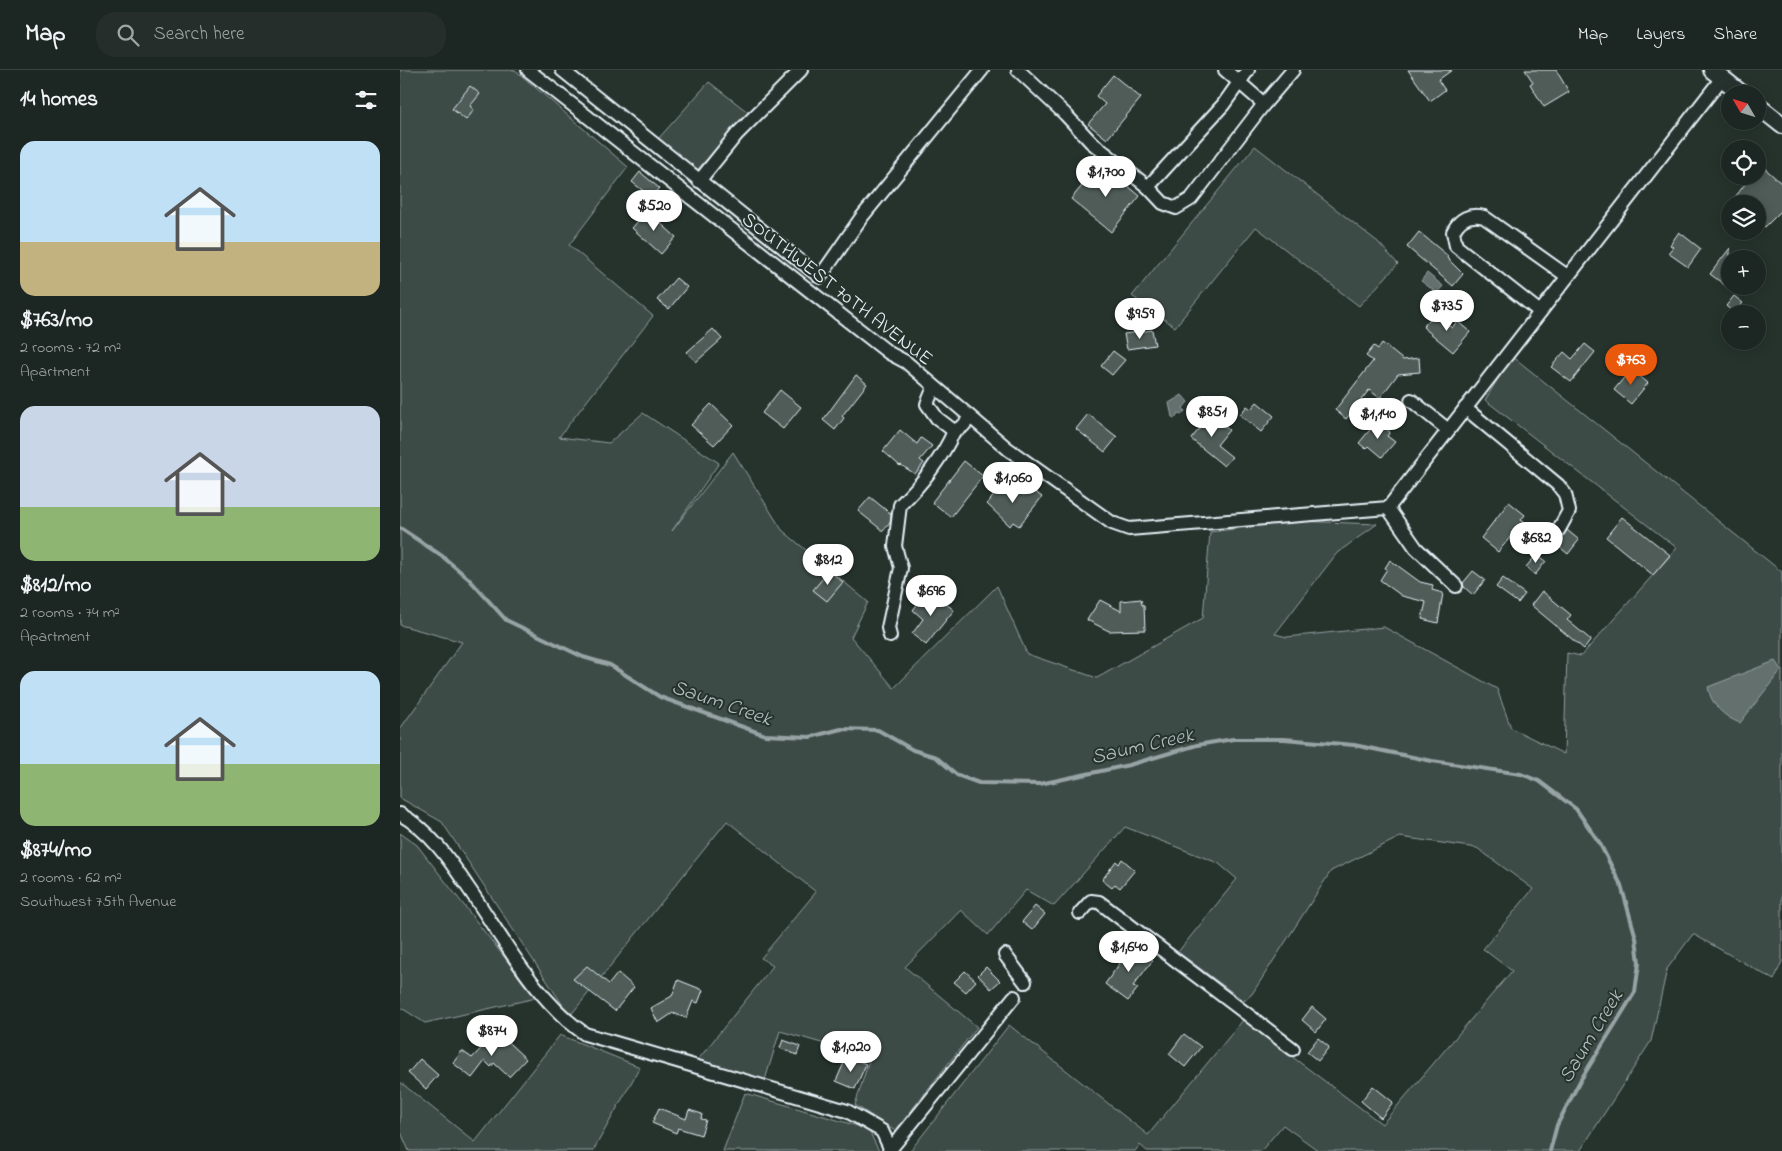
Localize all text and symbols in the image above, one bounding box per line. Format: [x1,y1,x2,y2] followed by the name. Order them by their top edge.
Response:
[96,12,446,57] search box
[25,17,66,52] text: Map
[114,21,142,49] icon: search
[154,21,245,48] text: Search here
[1578,22,1608,48] text: Map
[1636,22,1686,48] text: Layers
[1714,22,1757,48] text: Share
[20,85,98,115] text: 14 homes
[1721,85,1766,130] north arrow
[1721,85,1766,350] map controls
[352,86,380,114] icon: filters
[1721,140,1766,185] button: locate
[1065,156,1147,198] pin: $1,700
[1087,160,1125,184] text: $1,700
[155,174,245,264] icon: home
[624,190,684,232] pin: $520
[637,194,671,218] text: $520
[1721,195,1766,240] button: layers
[735,206,938,374] street label: SOUTHWEST 70TH AVENUE
[1721,250,1766,295] button: +
[1417,290,1477,332] pin: $735
[1431,294,1463,318] text: $735
[1110,298,1170,340] pin: $959
[1126,302,1154,326] text: $959
[1721,305,1766,350] button: −
[20,306,93,336] text: $763/mo
[20,336,121,360] text: 2 rooms · 72 m²
[1601,344,1661,386] pin: $763
[1616,348,1646,372] text: $763
[20,360,90,384] text: Apartment
[1182,396,1242,438] pin: $851
[1337,398,1419,440] pin: $1,140
[1197,400,1227,424] text: $851
[1360,402,1396,426] text: $1,140
[155,439,245,529] icon: home
[972,462,1054,504] pin: $1,060
[994,466,1032,490] text: $1,060
[1506,522,1566,564] pin: $682
[1521,526,1551,550] text: $682
[798,544,858,586] pin: $812
[814,548,842,572] text: $812
[20,571,91,601] text: $812/mo
[901,574,961,617] pin: $696
[917,579,945,603] text: $696
[20,601,120,625] text: 2 rooms · 74 m²
[20,625,90,649] text: Apartment
[667,673,776,735] water label: Saum Creek
[155,704,245,794] icon: home
[1088,720,1197,773] water label: Saum Creek
[20,836,92,866] text: $874/mo
[20,866,122,890] text: 2 rooms · 62 m²
[20,890,176,914] text: Southwest 75th Avenue
[1088,930,1170,973] pin: $1,640
[1110,935,1148,959] text: $1,640
[1552,984,1632,1089] water label: Saum Creek
[462,1014,522,1057] pin: $874
[478,1019,506,1043] text: $874
[810,1030,892,1073] pin: $1,020
[831,1035,871,1059] text: $1,020

